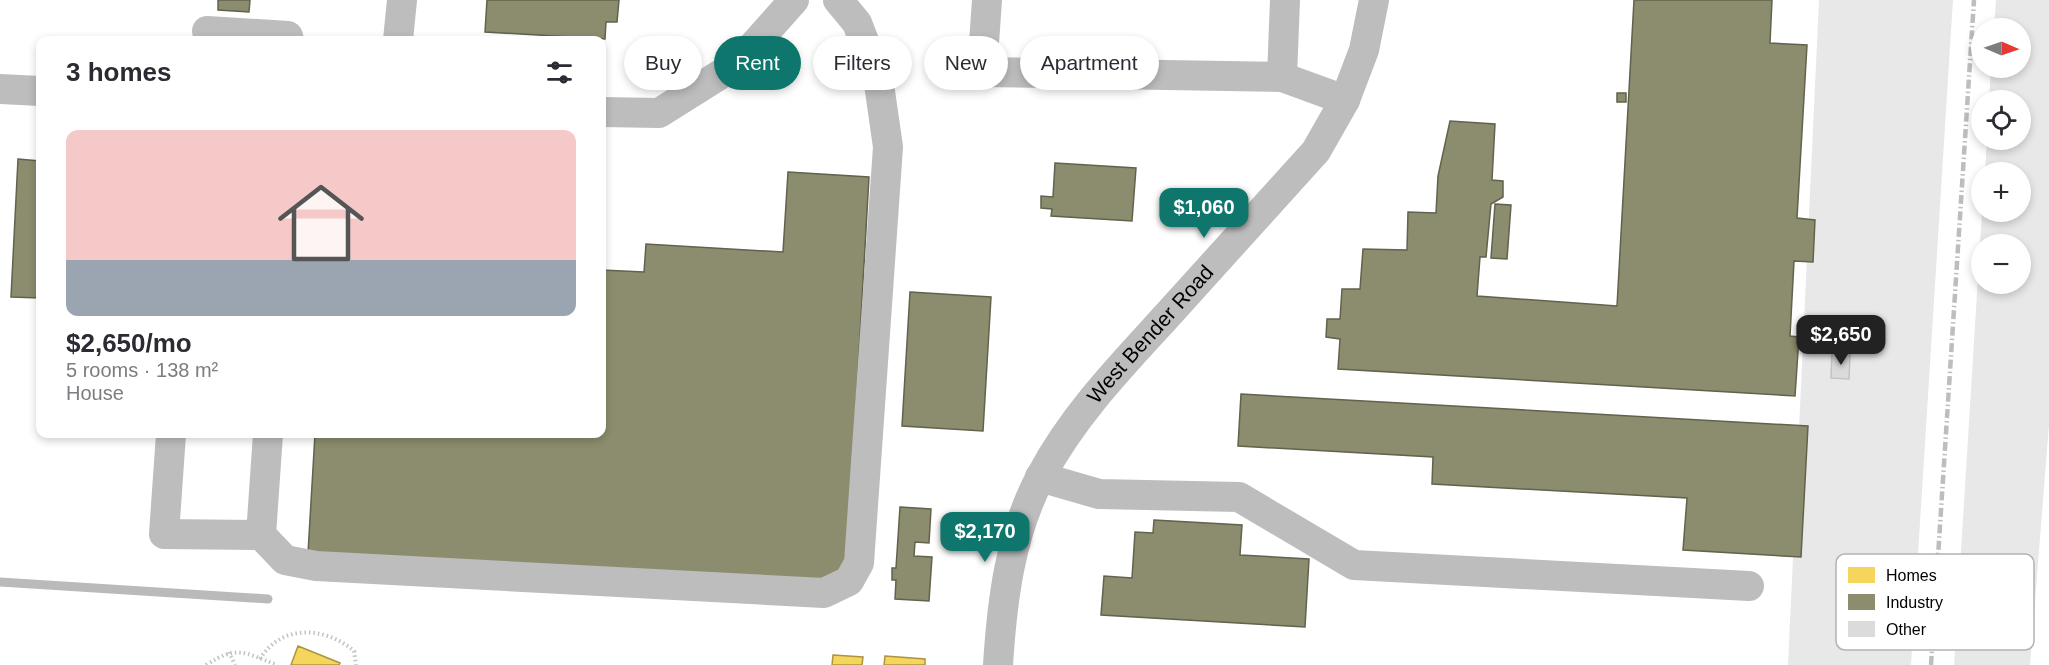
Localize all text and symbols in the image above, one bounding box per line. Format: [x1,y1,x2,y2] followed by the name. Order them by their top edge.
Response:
[1971,18,2031,78] north arrow
[1971,18,2031,294] map controls
[624,36,702,90] chip: Buy
[714,36,801,90] chip: Rent
[813,36,912,90] chip: Filters
[924,36,1008,90] chip: New
[1020,36,1159,90] chip: Apartment
[543,56,576,89] icon: filters
[66,57,172,87] text: 3 homes
[1971,90,2031,150] button: locate
[1971,162,2031,222] button: +
[267,169,375,277] icon: home
[1155,188,1253,239] pin: $1,060
[1173,196,1235,218] text: $1,060
[1971,234,2031,294] button: −
[1082,260,1218,407] street label: West Bender Road
[1792,315,1890,366] pin: $2,650
[1810,323,1872,345] text: $2,650
[66,328,192,358] text: $2,650/mo
[66,359,218,381] text: 5 rooms · 138 m²
[66,382,124,404] text: House
[936,512,1034,563] pin: $2,170
[954,520,1016,542] text: $2,170
[1836,554,2034,650] legend
[1886,567,1937,584] text: Homes
[1886,594,1943,611] text: Industry
[1886,621,1927,638] text: Other

